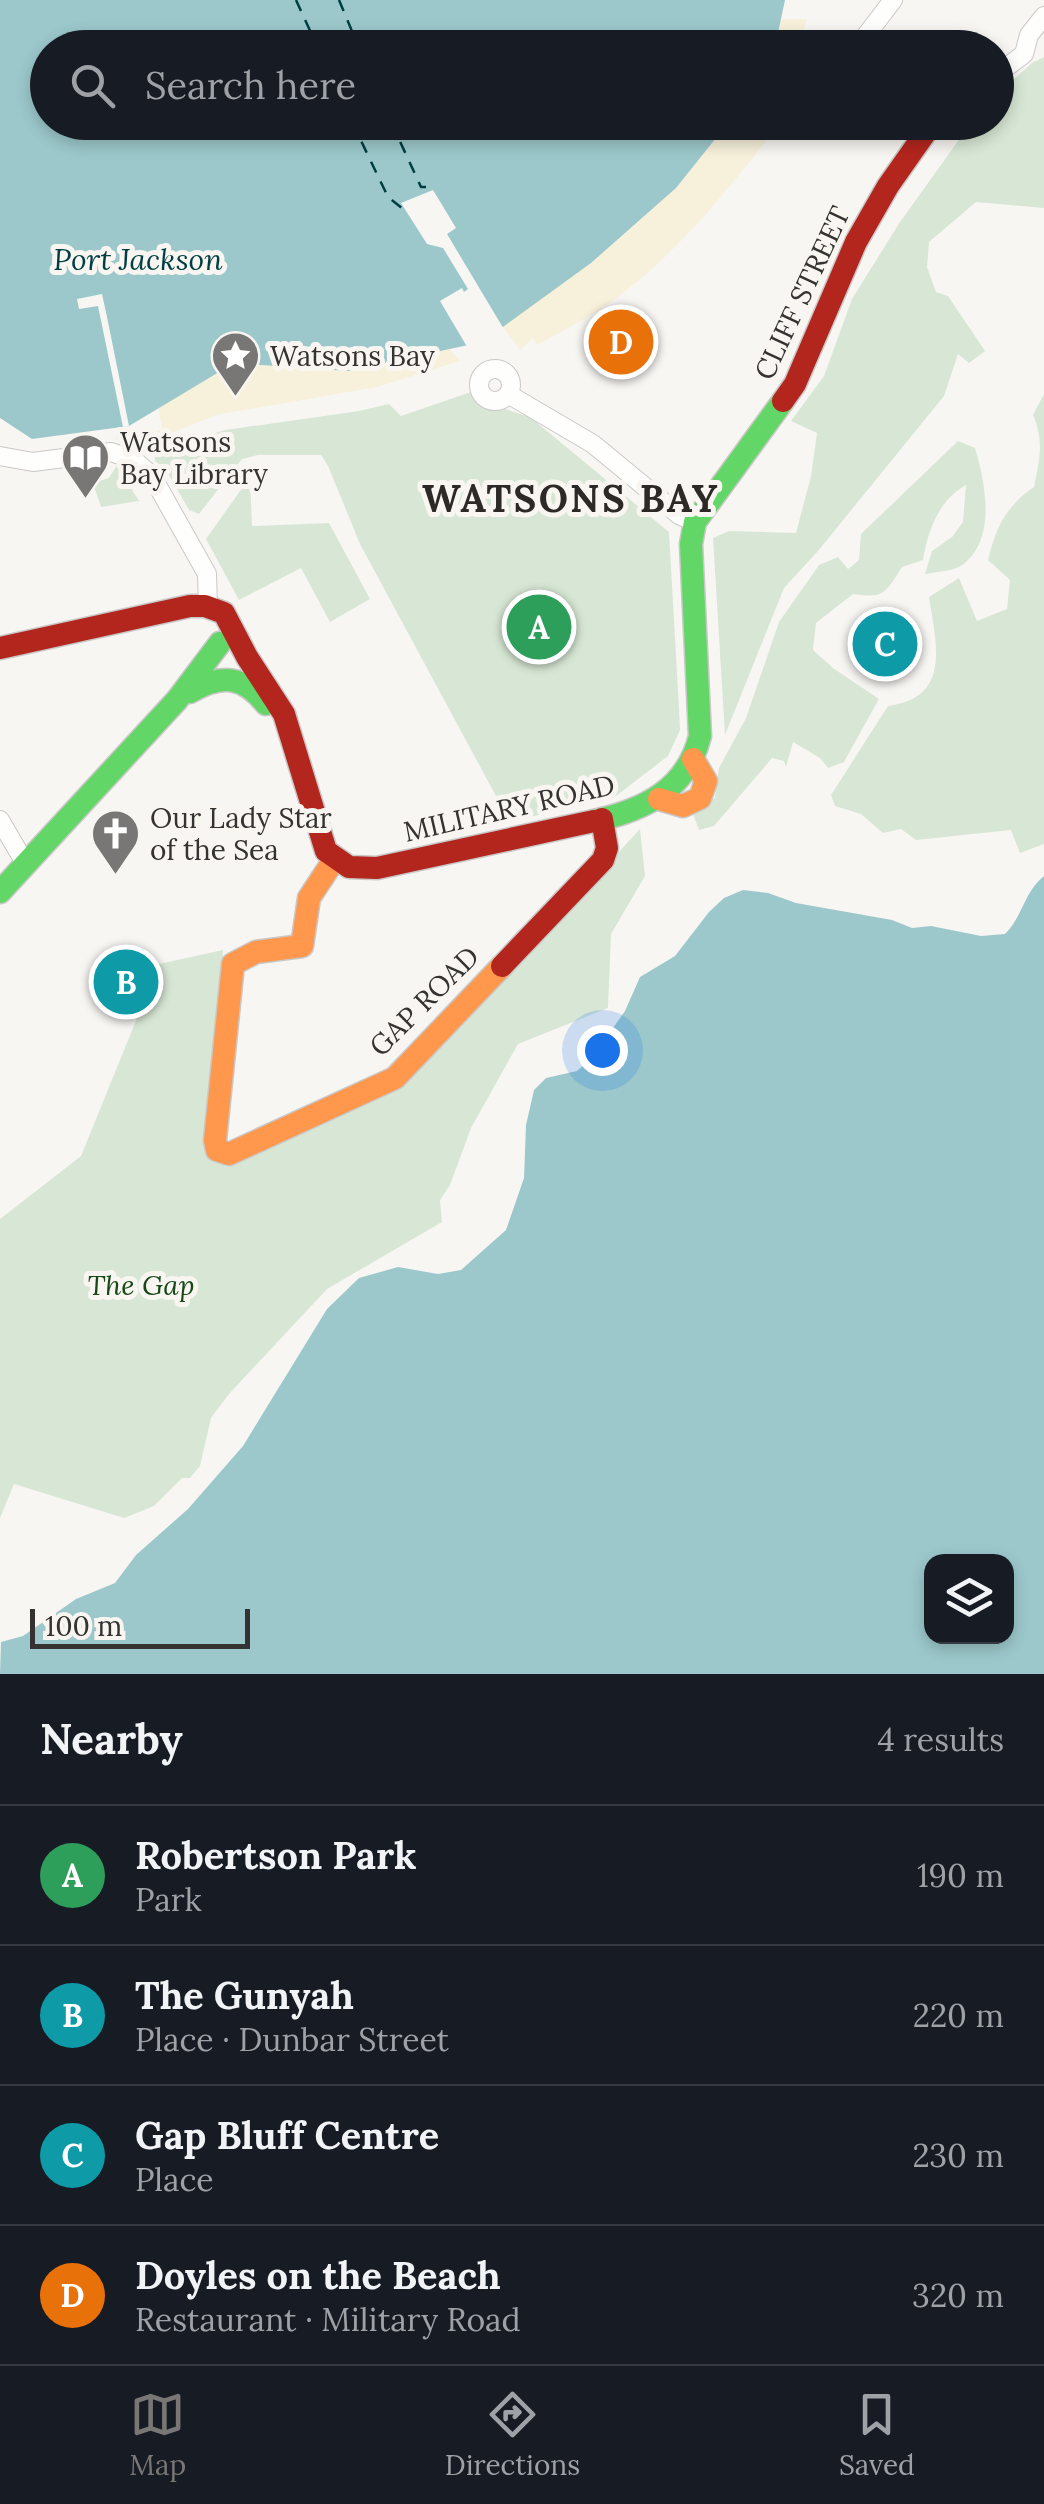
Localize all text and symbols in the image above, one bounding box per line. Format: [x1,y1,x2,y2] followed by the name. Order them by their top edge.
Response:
[30,30,1014,140] search box
[65,58,120,113] icon: search
[145,61,356,109] text: Search here
[746,200,858,385] street label: CLIFF STREET
[53,240,223,278] water label: Port Jackson
[588,304,654,380] pin: D
[209,330,261,398] place icon: Watsons Bay
[270,338,435,374] place label: Watsons Bay
[120,424,268,492] place label: Watsons Bay Library
[59,432,111,500] library icon: Watsons Bay Library
[422,474,720,522] district label: WATSONS BAY
[506,590,572,664] pin: A
[852,606,918,682] pin: C
[400,766,618,850] street label: MILITARY ROAD
[150,800,332,868] place label: Our Lady Star of the Sea
[89,808,141,876] church icon: Our Lady Star of the Sea
[361,938,487,1064] street label: GAP ROAD
[94,944,158,1020] pin: B
[577,1025,628,1076] your location
[88,1267,194,1303] park label: The Gap
[924,1554,1014,1644] map controls
[924,1554,1014,1644] button: layers
[30,1604,250,1648] scale bar
[45,1608,122,1644] text: 100 m
[40,1712,183,1766] text: Nearby
[877,1719,1004,1760] text: 4 results
[135,1831,417,1879] text: Robertson Park
[62,1855,83,1896] text: A
[917,1855,1004,1896] text: 190 m
[135,1879,202,1920] text: Park
[135,1971,354,2019] text: The Gunyah
[62,1995,83,2036] text: B
[913,1995,1004,2036] text: 220 m
[135,2019,449,2060] text: Place · Dunbar Street
[135,2111,439,2159] text: Gap Bluff Centre
[61,2135,84,2176] text: C
[913,2135,1004,2176] text: 230 m
[135,2159,214,2200] text: Place
[135,2251,501,2299] text: Doyles on the Beach
[60,2275,85,2316] text: D
[912,2275,1004,2316] text: 320 m
[135,2299,521,2340] text: Restaurant · Military Road
[129,2387,186,2483] tab: Map
[445,2387,580,2483] tab: Directions
[839,2387,915,2483] tab: Saved

